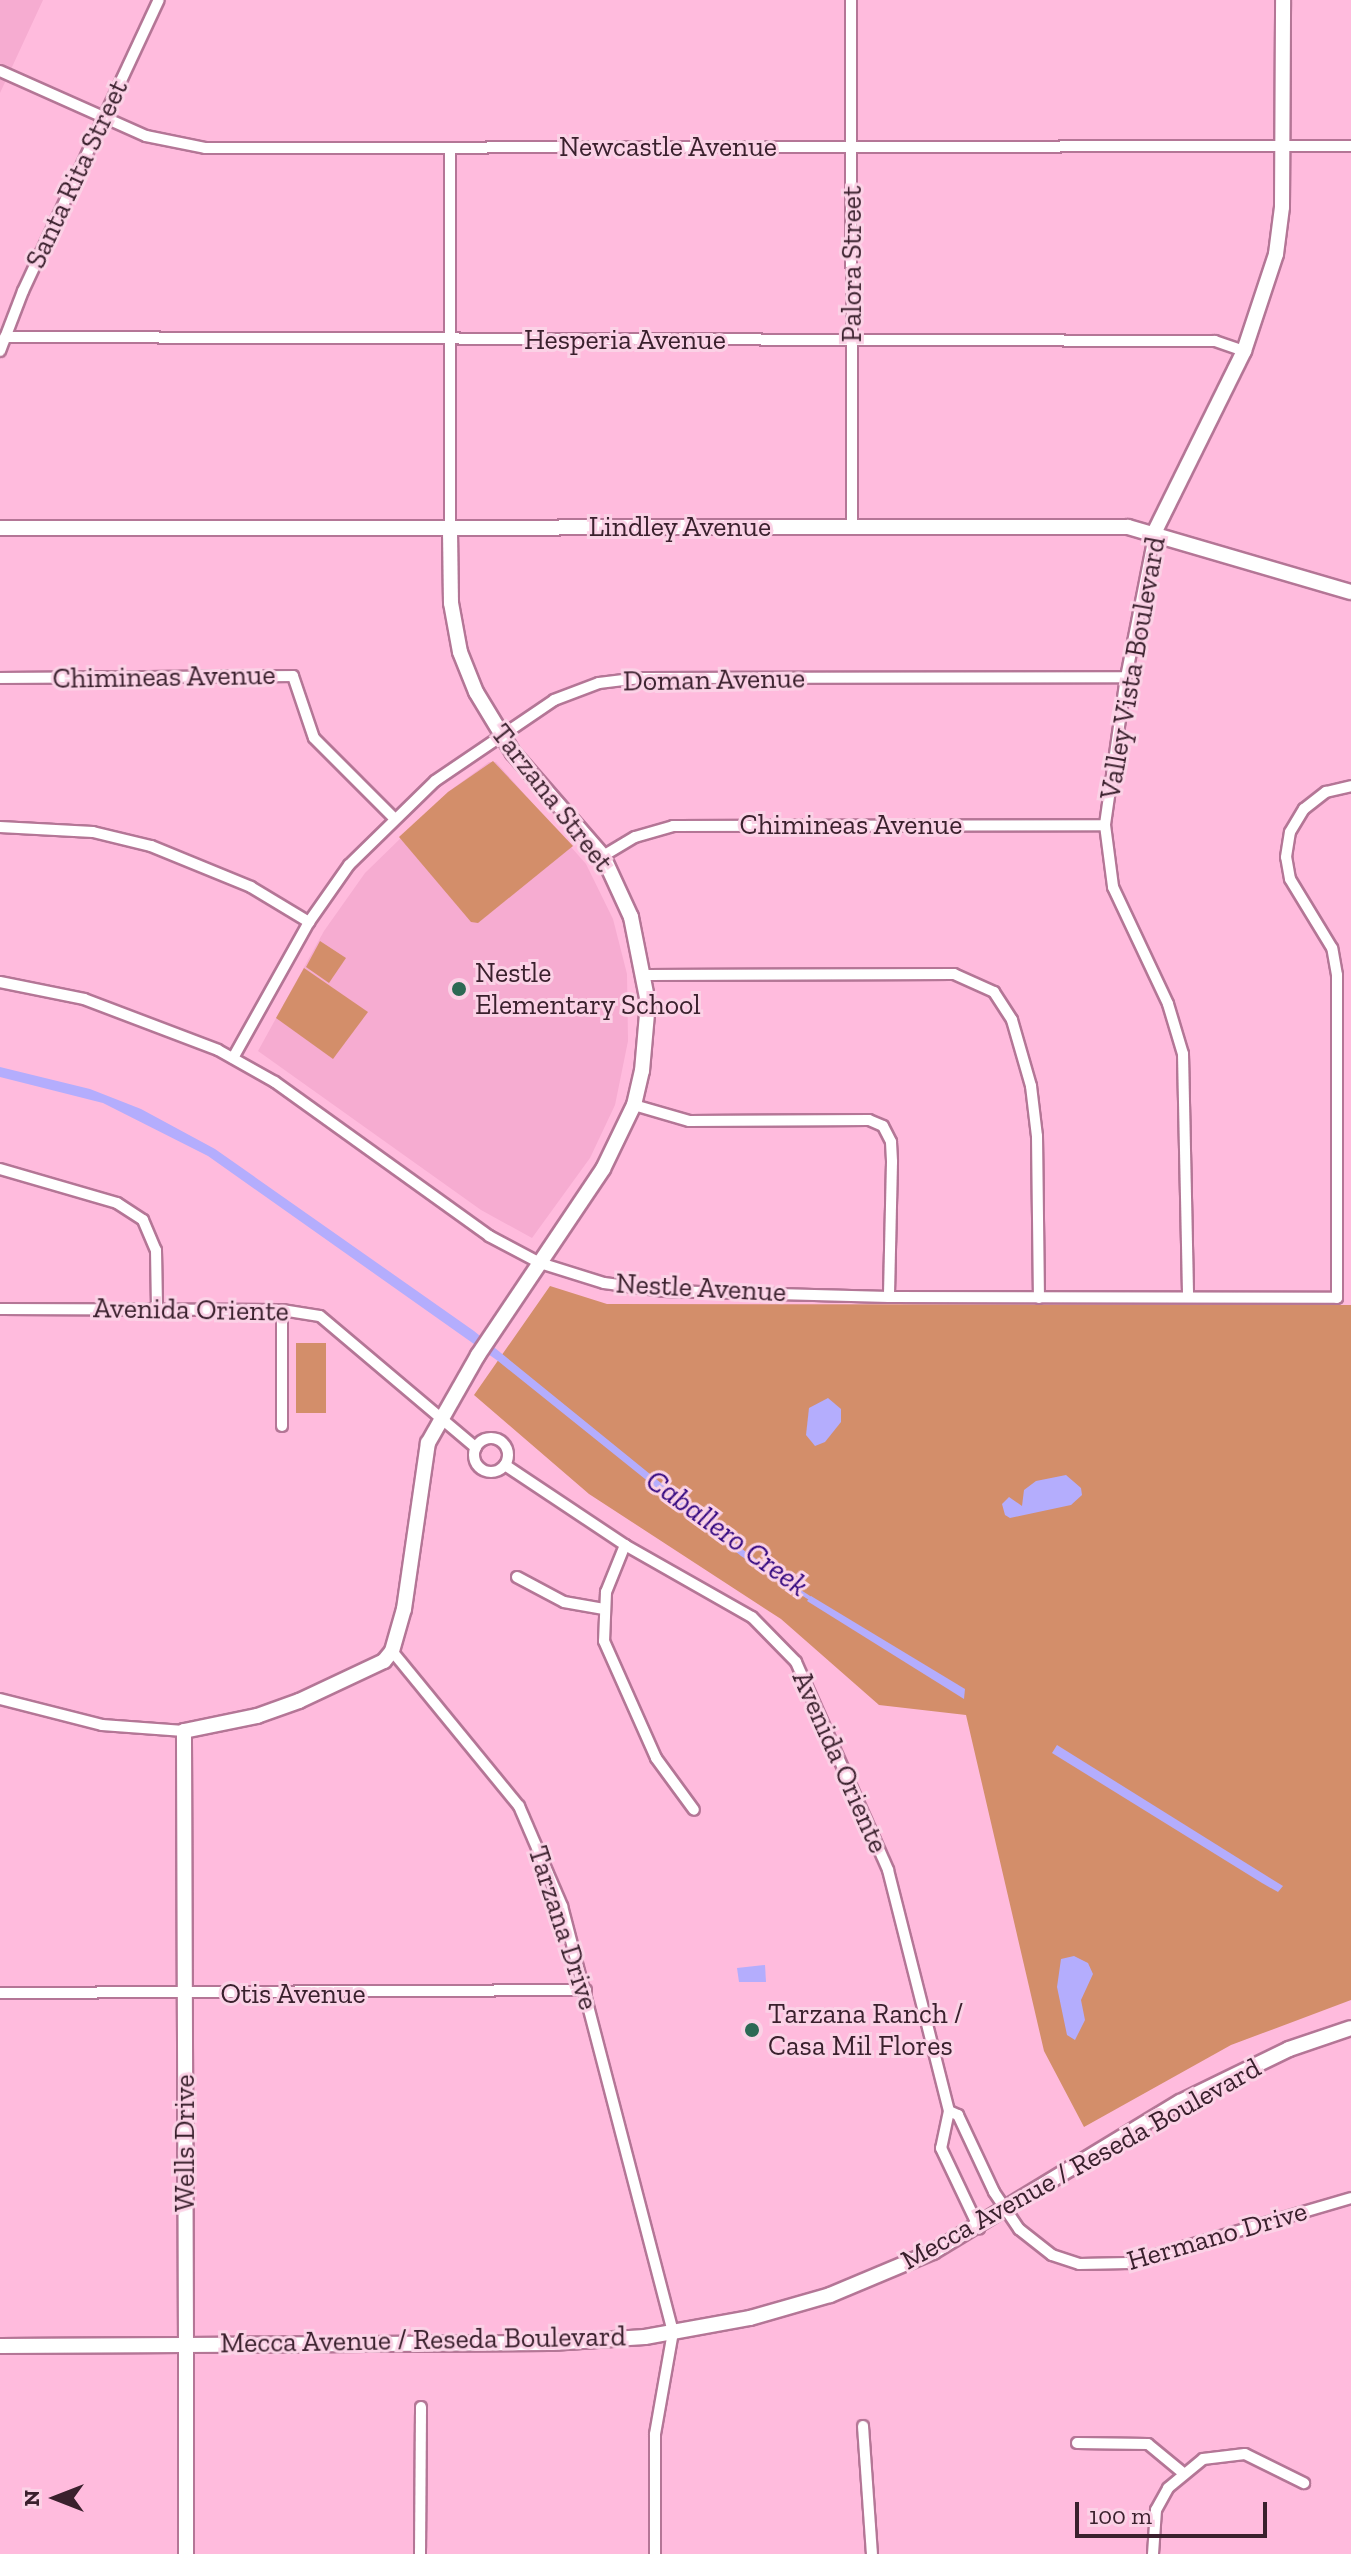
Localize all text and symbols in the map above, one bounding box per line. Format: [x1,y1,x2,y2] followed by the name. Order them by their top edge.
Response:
[19,74,135,274] street label: Santa Rita Street
[559,130,777,164] street label: Newcastle Avenue
[835,186,869,342] street label: Palora Street
[524,323,726,357] street label: Hesperia Avenue
[588,510,772,544] street label: Lindley Avenue
[1093,533,1173,803] street label: Valley Vista Boulevard
[52,658,276,696] street label: Chimineas Avenue
[622,662,806,698] street label: Doman Avenue
[484,718,620,878] street label: Tarzana Street
[739,808,963,842] street label: Chimineas Avenue
[475,956,701,1022] place label: Nestle Elementary School
[450,980,468,998] marker: Nestle Elementary School
[614,1267,788,1309] street label: Nestle Avenue
[93,1291,289,1329] street label: Avenida Oriente
[639,1462,815,1604] water label: Caballero Creek
[785,1666,895,1858] street label: Avenida Oriente
[521,1842,605,2014] street label: Tarzana Drive
[220,1977,366,2011] street label: Otis Avenue
[768,1997,964,2063] place label: Tarzana Ranch / Casa Mil Flores
[743,2021,761,2039] marker: Tarzana Ranch / Casa Mil Flores
[895,2051,1267,2277] street label: Mecca Avenue / Reseda Boulevard
[168,2074,202,2212] street label: Wells Drive
[1123,2194,1311,2278] street label: Hermano Drive
[219,2320,627,2360] street label: Mecca Avenue / Reseda Boulevard
[16,2458,96,2538] north arrow
[1079,2486,1271,2536] scale bar
[18,2490,45,2506] text: N
[1089,2501,1152,2530] text: 100 m

